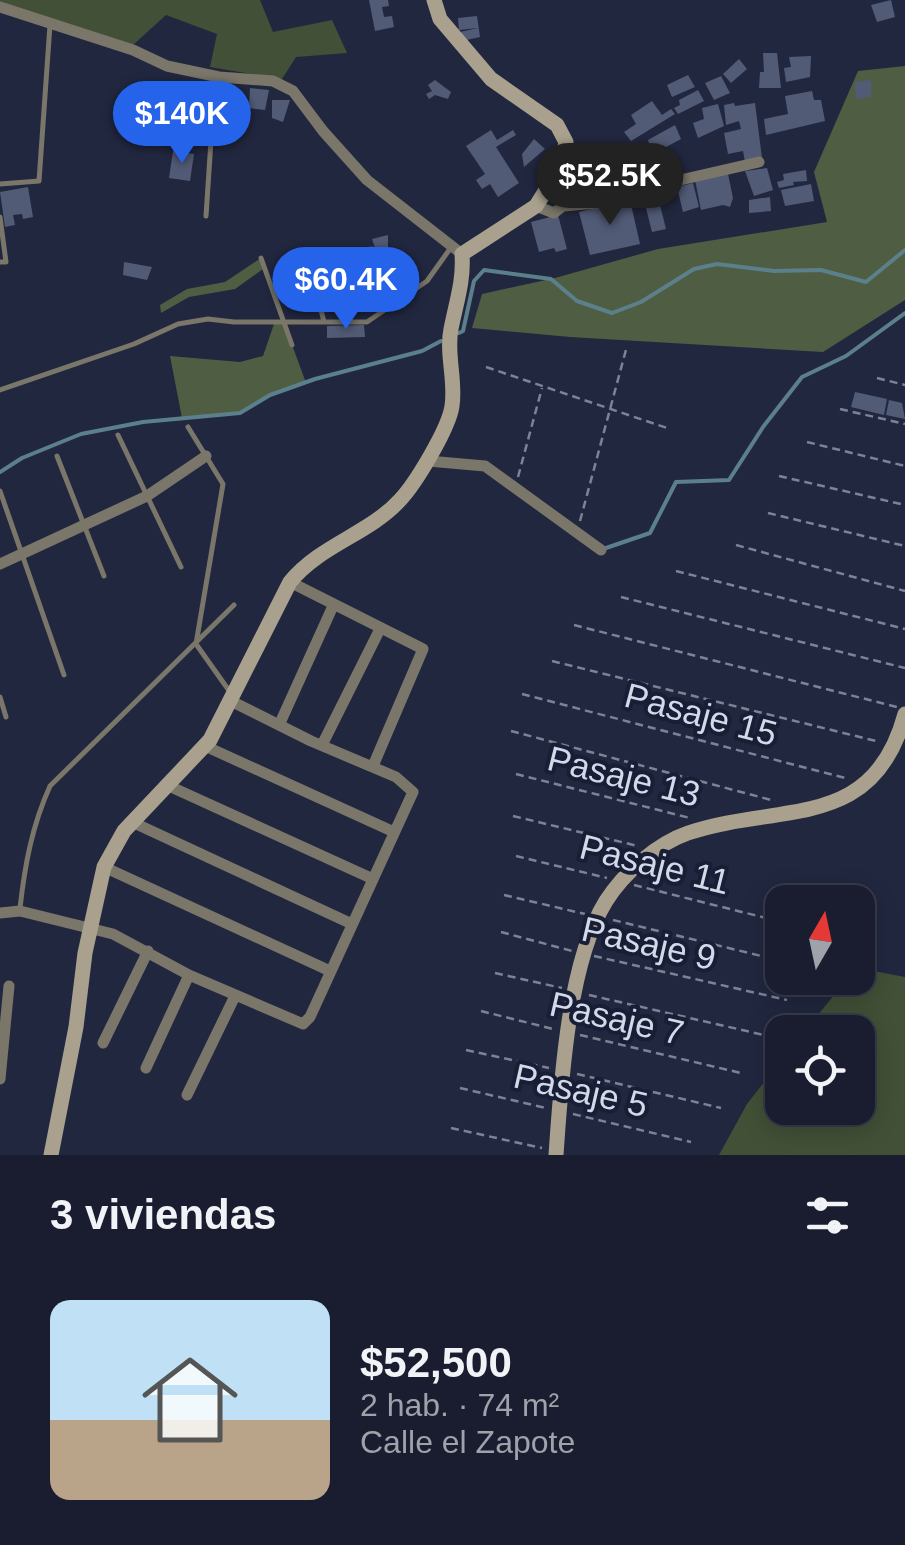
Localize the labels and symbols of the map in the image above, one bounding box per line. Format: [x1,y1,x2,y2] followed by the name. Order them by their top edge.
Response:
[112,81,252,166] pin: $140K
[529,143,691,228] pin: $52.5K
[265,247,427,332] pin: $60.4K
[621,675,781,753] street label: Pasaje 15
[544,738,704,814] street label: Pasaje 13
[576,827,734,901] street label: Pasaje 11
[765,885,875,995] north arrow
[578,909,720,977] street label: Pasaje 9
[546,984,688,1052] street label: Pasaje 7
[510,1056,652,1124] street label: Pasaje 5

